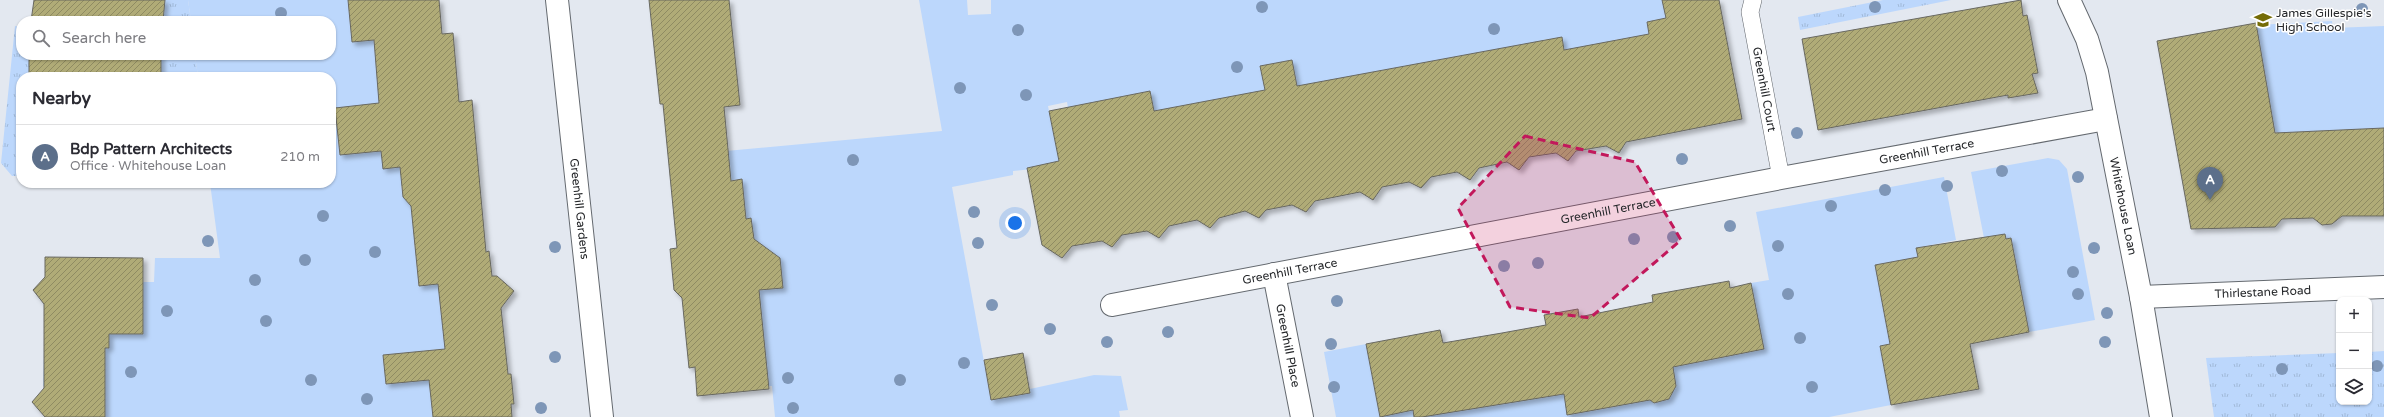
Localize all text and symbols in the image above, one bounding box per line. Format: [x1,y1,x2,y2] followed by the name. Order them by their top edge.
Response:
[2276,6,2372,34] place label: James Gillespie's High School
[2253,10,2273,30] school or university icon: James Gillespie's High School
[16,16,336,60] search box
[30,27,52,49] icon: search
[62,29,146,47] text: Search here
[1750,46,1779,133] street label: Greenhill Court
[32,88,91,109] text: Nearby
[1878,136,1976,167] street label: Greenhill Terrace
[70,140,232,158] text: Bdp Pattern Architects
[40,149,50,165] text: A
[280,149,320,165] text: 210 m
[2107,156,2140,256] street label: Whitehouse Loan
[70,158,226,174] text: Office · Whitehouse Loan
[567,158,592,260] street label: Greenhill Gardens
[2197,167,2223,200] pin: A
[1560,195,1657,227] street label: Greenhill Terrace
[1005,213,1025,233] your location
[1241,255,1339,287] street label: Greenhill Terrace
[2214,283,2311,301] street label: Thirlestane Road
[2336,297,2372,405] map controls
[2336,297,2372,333] button: +
[1273,303,1303,389] street label: Greenhill Place
[2336,333,2372,369] button: −
[2336,369,2372,405] button: layers

